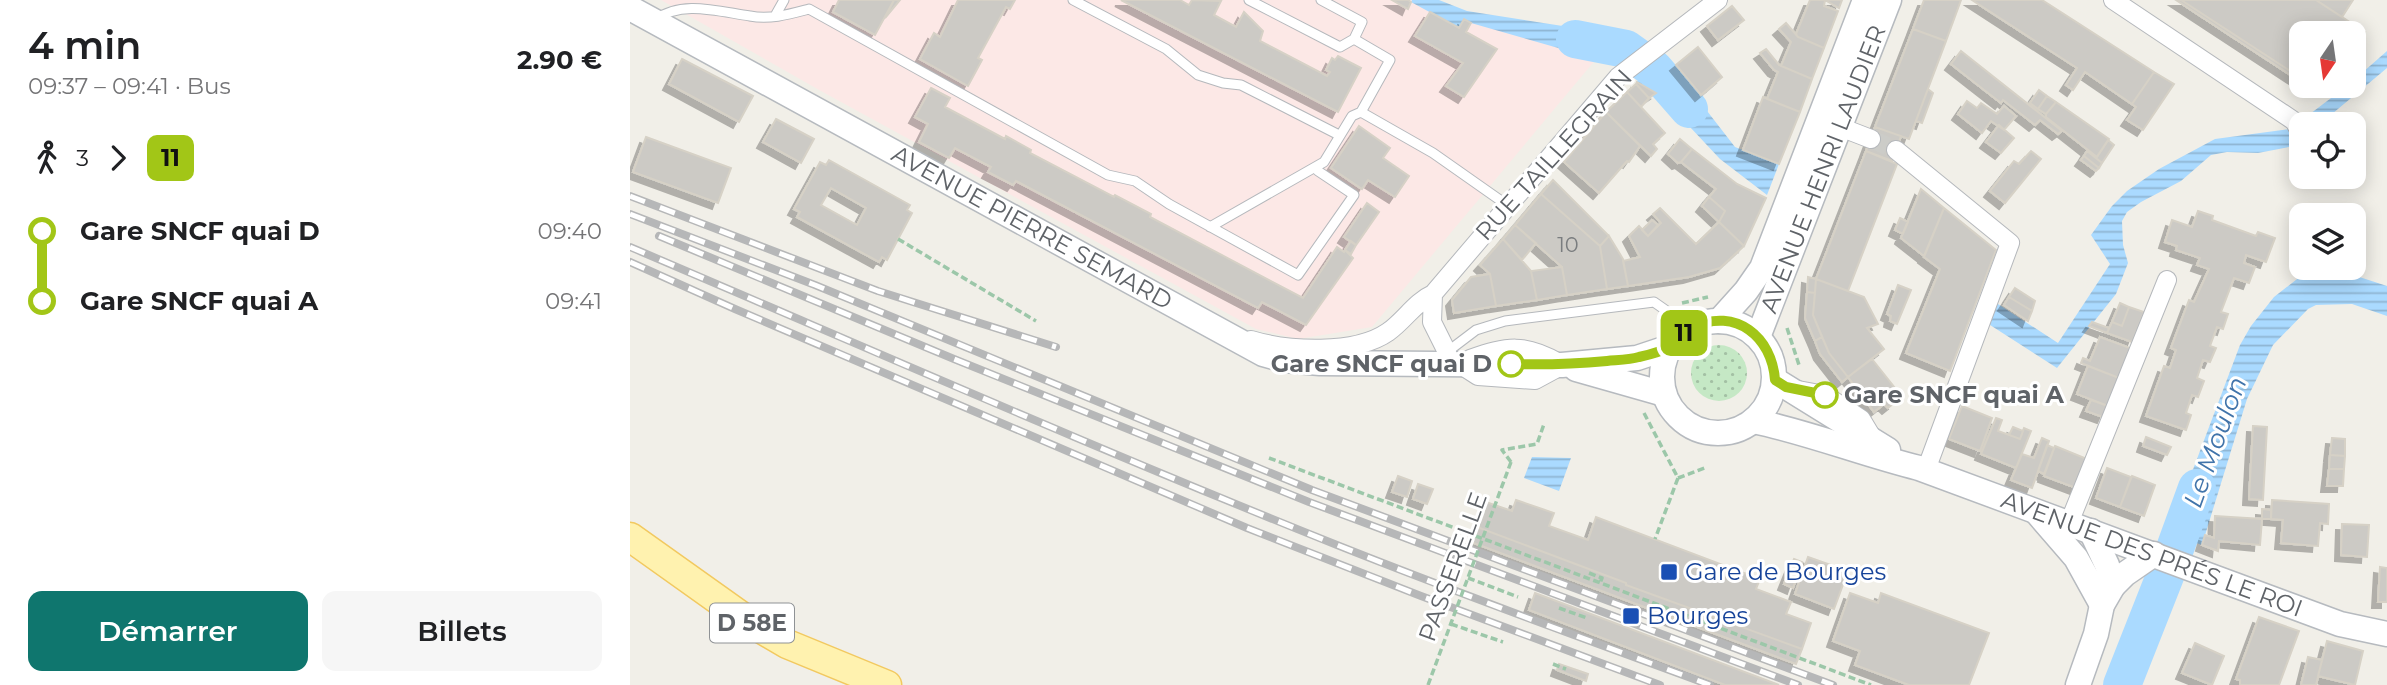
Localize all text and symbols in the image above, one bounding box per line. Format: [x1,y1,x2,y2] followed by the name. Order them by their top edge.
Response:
[1754,21,1892,317] street label: AVENUE HENRI LAUDIER
[2289,21,2366,98] north arrow
[2289,21,2366,280] map controls
[28,22,141,69] text: 4 min
[517,44,602,76] text: 2.90 €
[1469,63,1638,246] street label: RUE TAILLEGRAIN
[28,72,231,100] text: 09:37 – 09:41 · Bus
[2289,112,2366,189] button: locate
[28,139,66,177] icon: walk
[99,139,137,177] icon: forward
[887,139,1177,316] street label: AVENUE PIERRE SEMARD
[161,143,180,172] text: 11
[76,144,89,172] text: 3
[2289,203,2366,280] button: layers
[80,215,320,247] text: Gare SNCF quai D
[537,217,602,245] text: 09:40
[1557,232,1579,257] house number: 10
[80,285,318,317] text: Gare SNCF quai A
[545,287,602,315] text: 09:41
[1653,310,1716,356] line badge: 11
[1675,318,1693,347] text: 11
[1271,349,1492,378] place label: Gare SNCF quai D
[1498,351,1524,377] marker: Gare SNCF quai D
[2177,372,2253,512] water label: Le Moulon
[1844,380,2064,409] place label: Gare SNCF quai A
[1812,382,1838,408] marker: Gare SNCF quai A
[1997,485,2307,623] street label: AVENUE DES PRÉS LE ROI
[1412,488,1493,645] street label: PASSERELLE
[1685,557,1886,586] place label: Gare de Bourges
[1659,562,1679,582] marker: Gare de Bourges
[28,591,308,671] button: Démarrer
[322,591,602,671] button: Billets
[1647,601,1748,630] place label: Bourges
[710,604,794,642] road number: D 58E
[1621,606,1641,626] marker: Bourges

